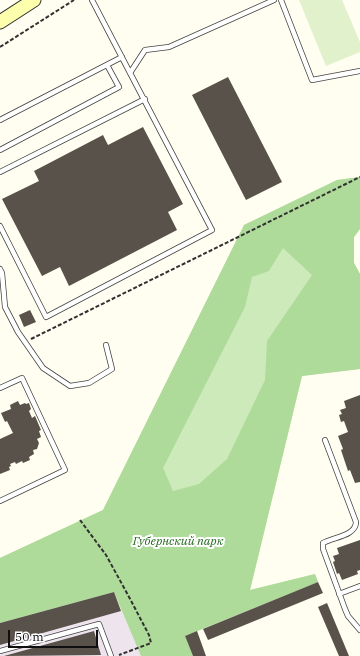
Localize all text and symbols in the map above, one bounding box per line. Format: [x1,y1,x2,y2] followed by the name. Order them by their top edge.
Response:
[133,535,223,549] park label: Губернский парк
[10,622,100,648] scale bar
[15,629,44,644] text: 50 m

